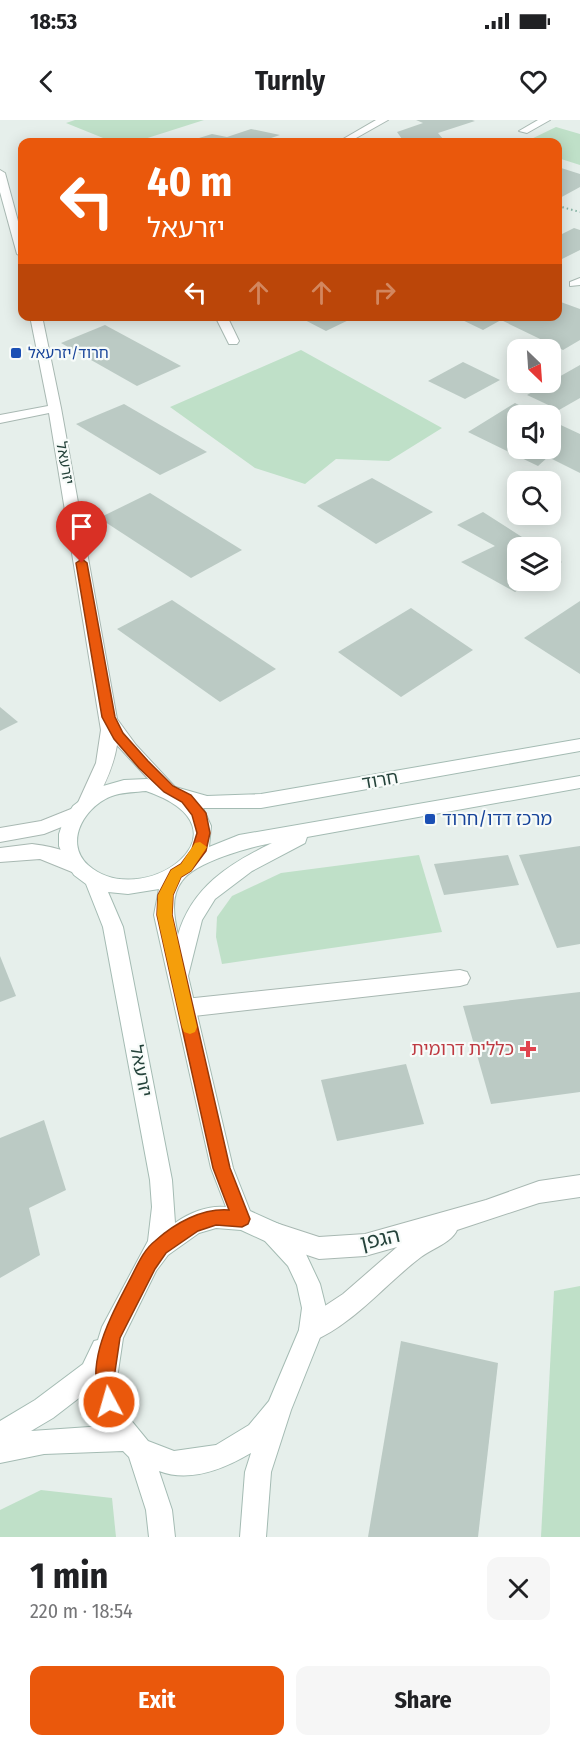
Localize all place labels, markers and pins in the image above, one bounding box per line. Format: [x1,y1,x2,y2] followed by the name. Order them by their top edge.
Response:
[28,344,109,362] place label: חרוד/יזרעאל
[9,346,23,360] marker: חרוד/יזרעאל
[56,501,107,563] pin
[442,808,552,830] place label: מרכז דדו/חרוד
[423,812,437,826] marker: מרכז דדו/חרוד
[411,1038,514,1060] place label: כללית דרומית
[519,1040,537,1058] marker: כללית דרומית

